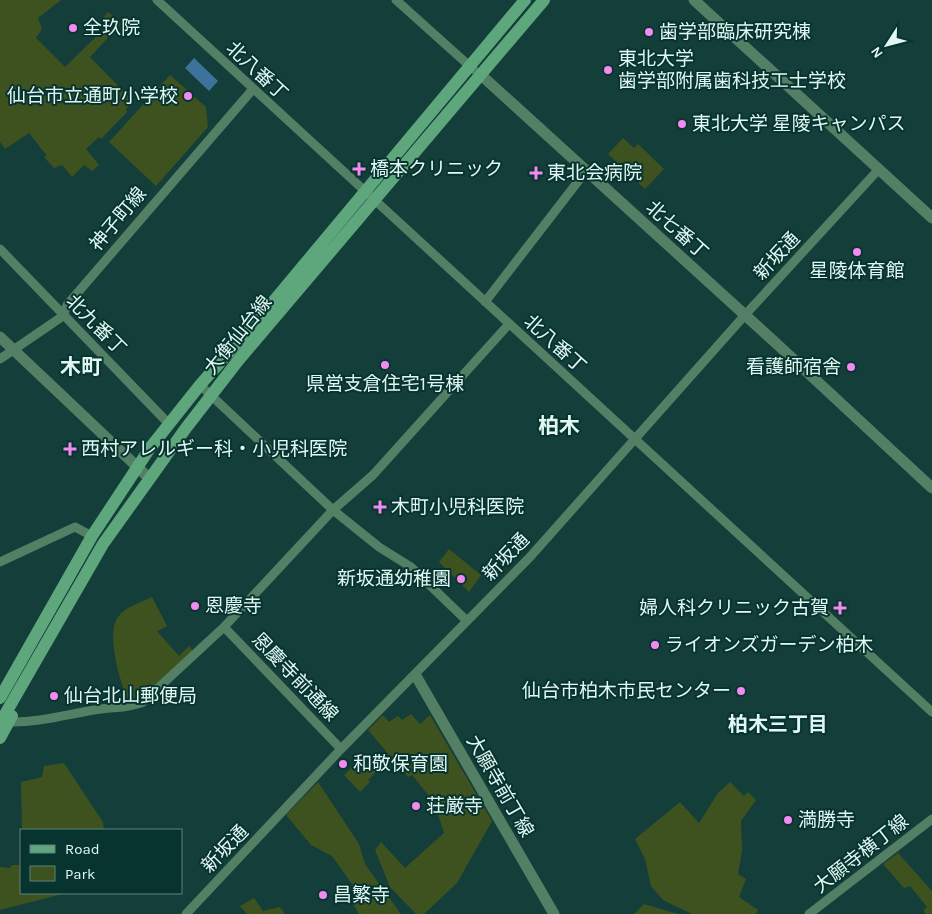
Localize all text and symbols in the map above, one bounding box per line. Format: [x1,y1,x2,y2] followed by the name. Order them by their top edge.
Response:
[83,17,140,39] place label: 全玖院
[862,20,912,70] north arrow
[659,21,811,43] place label: 歯学部臨床研究棟
[67,22,79,34] marker: 全玖院
[643,26,655,38] marker: 歯学部臨床研究棟
[222,37,292,105] street label: 北八番丁
[867,43,887,61] text: N
[618,48,846,92] place label: 東北大学 歯学部附属歯科技工士学校
[602,64,614,76] marker: 東北大学 歯学部附属歯科技工士学校
[7,85,178,107] place label: 仙台市立通町小学校
[182,90,194,102] marker: 仙台市立通町小学校
[692,113,906,135] place label: 東北大学 星陵キャンパス
[676,118,688,130] marker: 東北大学 星陵キャンパス
[370,158,503,180] place label: 橋本クリニック
[352,162,366,176] marker: 橋本クリニック
[547,162,642,184] place label: 東北会病院
[529,166,543,180] marker: 東北会病院
[85,183,151,255] street label: 神子町線
[641,196,713,264] street label: 北七番丁
[750,228,804,284] street label: 新坂通
[851,246,863,258] marker: 星陵体育館
[809,260,905,282] place label: 星陵体育館
[61,290,131,360] street label: 北九番丁
[200,291,276,379] street label: 大衡仙台線
[519,310,591,378] street label: 北八番丁
[60,355,102,379] district label: 木町
[746,356,841,378] place label: 看護師宿舎
[379,359,391,371] marker: 県営支倉住宅1号棟
[845,361,857,373] marker: 看護師宿舎
[306,373,464,395] place label: 県営支倉住宅1号棟
[538,414,580,438] district label: 柏木
[81,438,347,460] place label: 西村アレルギー科・小児科医院
[63,442,77,456] marker: 西村アレルギー科・小児科医院
[391,496,524,518] place label: 木町小児科医院
[373,500,387,514] marker: 木町小児科医院
[478,529,534,585] street label: 新坂通
[337,568,451,590] place label: 新坂通幼稚園
[455,573,467,585] marker: 新坂通幼稚園
[205,595,262,617] place label: 恩慶寺
[639,597,829,619] place label: 婦人科クリニック古賀
[189,600,201,612] marker: 恩慶寺
[833,601,847,615] marker: 婦人科クリニック古賀
[247,628,343,726] street label: 恩慶寺前通線
[665,634,874,656] place label: ライオンズガーデン柏木
[649,639,661,651] marker: ライオンズガーデン柏木
[522,680,731,702] place label: 仙台市柏木市民センター
[64,685,197,707] place label: 仙台北山郵便局
[735,685,747,697] marker: 仙台市柏木市民センター
[48,690,60,702] marker: 仙台北山郵便局
[728,713,828,736] district label: 柏木三丁目
[462,731,538,841] street label: 大願寺前丁線
[353,753,448,775] place label: 和敬保育園
[337,758,349,770] marker: 和敬保育園
[426,795,483,817] place label: 荘厳寺
[410,800,422,812] marker: 荘厳寺
[798,809,855,831] place label: 満勝寺
[809,810,913,898] street label: 大願寺横丁線
[782,814,794,826] marker: 満勝寺
[197,821,253,877] street label: 新坂通
[20,829,182,894] legend
[65,840,100,858] text: Road
[65,865,95,883] text: Park
[333,884,390,906] place label: 昌繁寺
[317,889,329,901] marker: 昌繁寺

